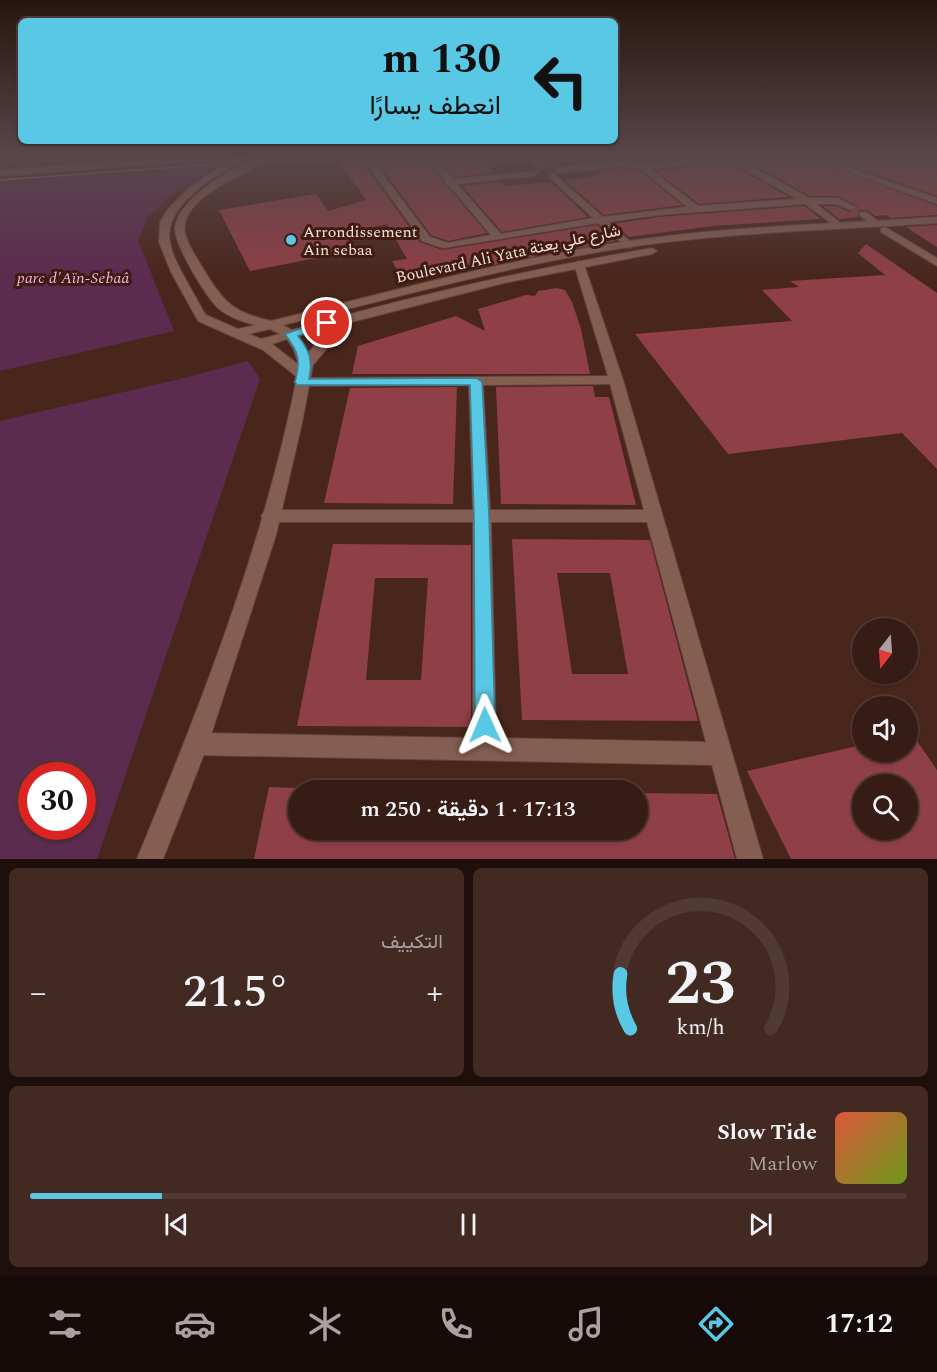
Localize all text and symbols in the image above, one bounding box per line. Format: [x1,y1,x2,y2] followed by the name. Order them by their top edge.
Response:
[382,28,501,91] text: 130 m
[522,42,600,120] icon: left
[370,85,501,127] text: انعطف يسارًا
[394,218,623,291] street label: Boulevard Ali Yata شارع علي يعتة
[303,220,418,262] place label: Arrondissement Ain sebaa
[284,233,298,247] marker: Arrondissement Ain sebaa
[16,266,129,290] park label: parc d'Aïn-Sebaâ
[301,297,352,348] pin
[310,306,343,339] icon: arrive
[852,618,918,684] north arrow
[852,618,918,840] map controls
[453,693,517,757] position arrow
[852,696,918,762] button: sound
[18,762,96,840] speed limit sign: 30
[852,774,918,840] button: search
[360,793,576,826] text: 17:13 · 1 دقيقة · 250 m
[381,927,443,957] text: التكييف
[665,937,736,1032] text: 23
[183,958,290,1027] text: 21.5°
[30,968,47,1018] text: −
[426,968,443,1018] text: +
[676,1012,725,1045] text: km/h
[717,1116,817,1149] text: Slow Tide
[748,1149,817,1179] text: Marlow
[160,1208,193,1241] icon: previous
[452,1208,485,1241] icon: pause
[744,1208,777,1241] icon: next
[44,1303,86,1345] icon: filters
[174,1303,216,1345] icon: car
[304,1303,346,1345] icon: climate
[435,1303,477,1345] icon: phone
[565,1303,607,1345] icon: music
[695,1303,737,1345] icon: directions
[825,1303,893,1345] text: 17:12

